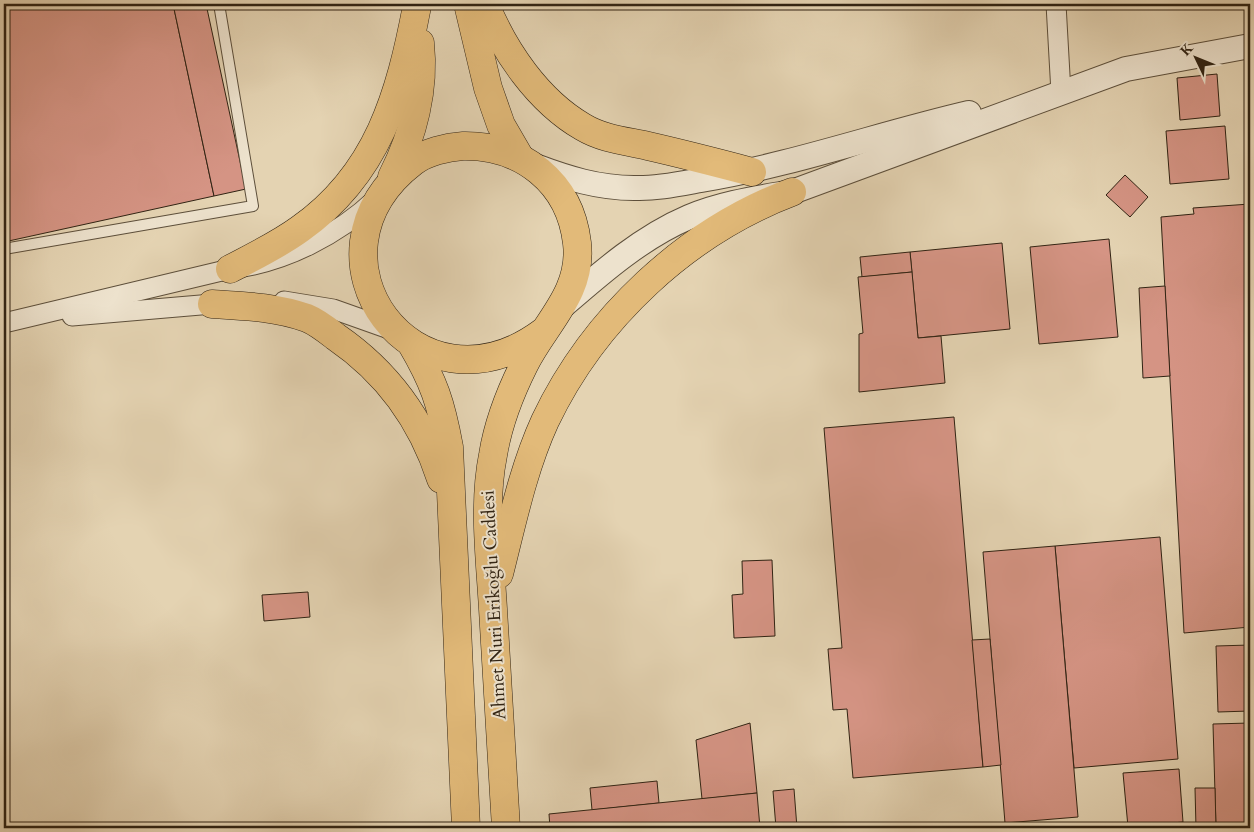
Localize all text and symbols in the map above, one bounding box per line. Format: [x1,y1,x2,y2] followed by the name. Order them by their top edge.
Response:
[1172,32,1222,82] north arrow
[1176,38,1198,60] text: K
[476,490,512,720] street label: Ahmet Nuri Erikoğlu Caddesi

